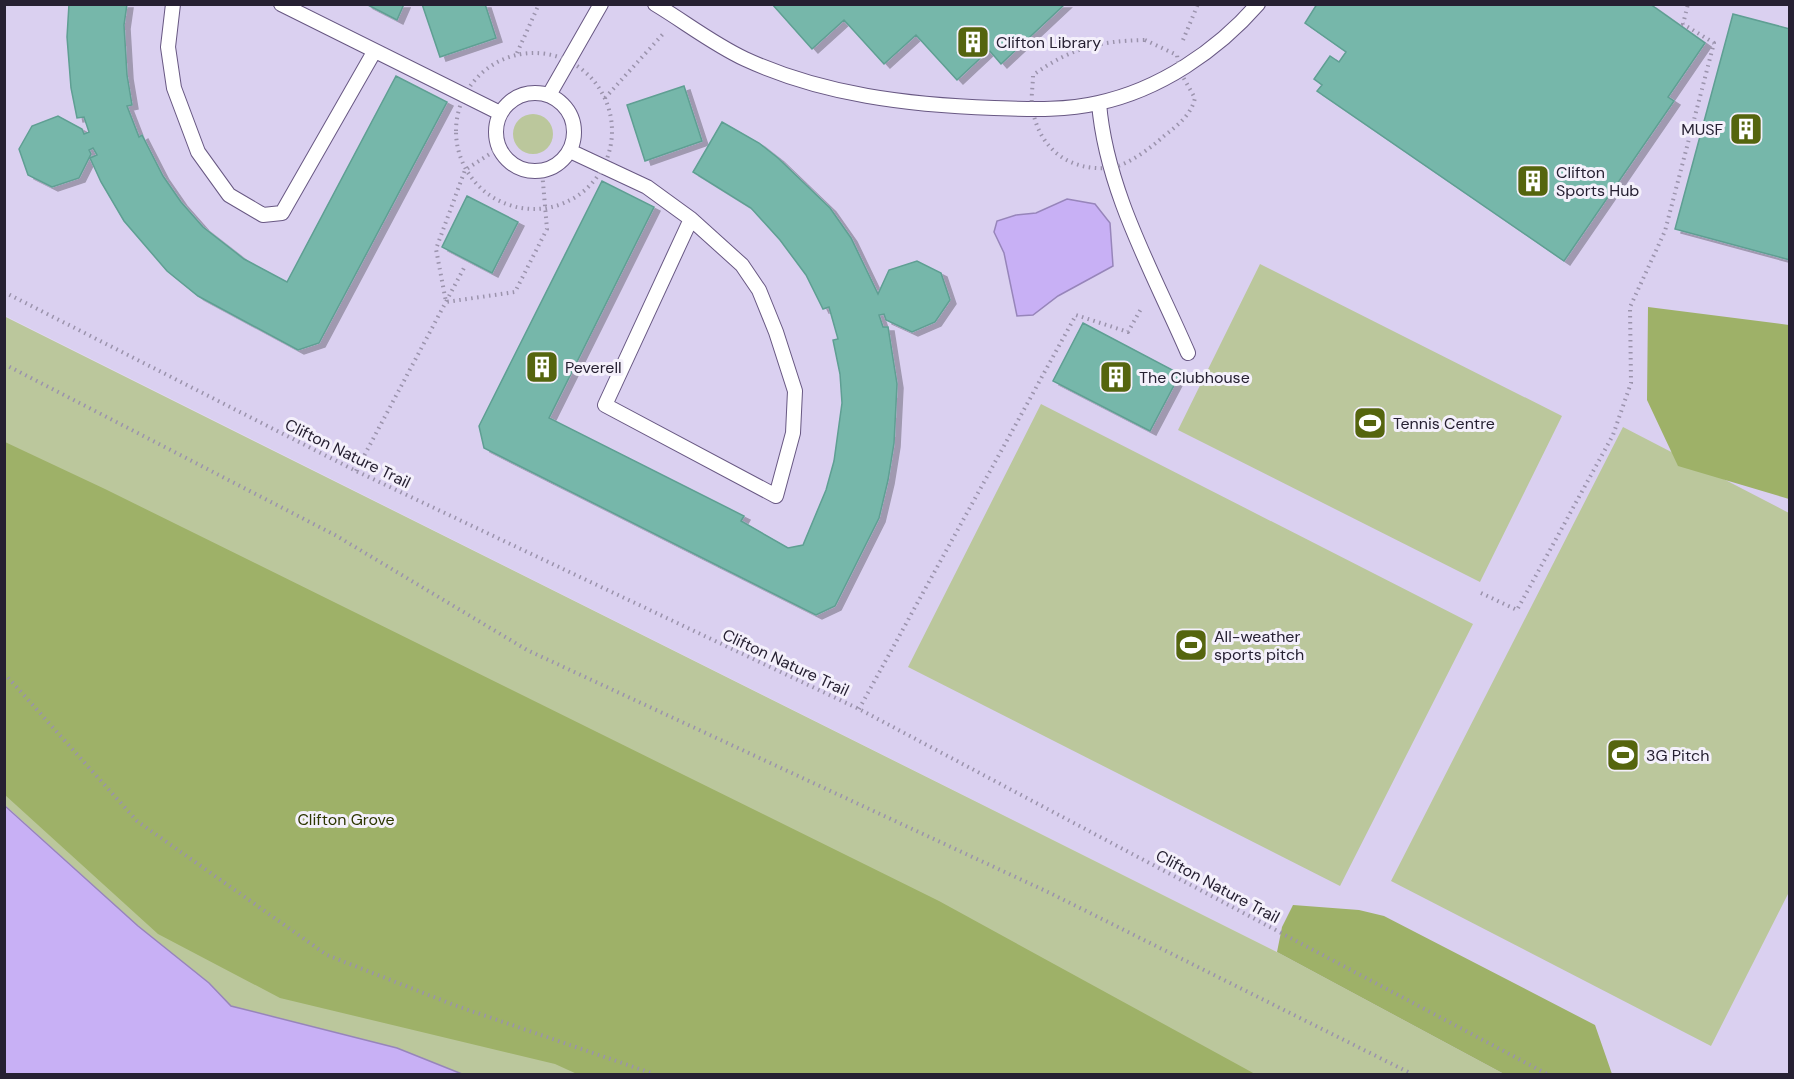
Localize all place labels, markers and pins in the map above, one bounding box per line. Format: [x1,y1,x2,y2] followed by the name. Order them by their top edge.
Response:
[955,24,991,60] building icon: Clifton Library
[996,32,1101,53] place label: Clifton Library
[1728,111,1764,147] building icon: MUSF
[1681,119,1723,140] place label: MUSF
[1556,162,1639,201] place label: Clifton Sports Hub
[1515,163,1551,199] building icon: Clifton Sports Hub
[524,349,560,385] building icon: Peverell
[565,357,622,378] place label: Peverell
[1098,359,1134,395] building icon: The Clubhouse
[1139,367,1250,388] place label: The Clubhouse
[1352,405,1388,441] sports icon: Tennis Centre
[1393,413,1495,434] place label: Tennis Centre
[1214,626,1304,665] place label: All-weather sports pitch
[1173,627,1209,663] sports icon: All-weather sports pitch
[1605,737,1641,773] sports icon: 3G Pitch
[1646,745,1709,766] place label: 3G Pitch

